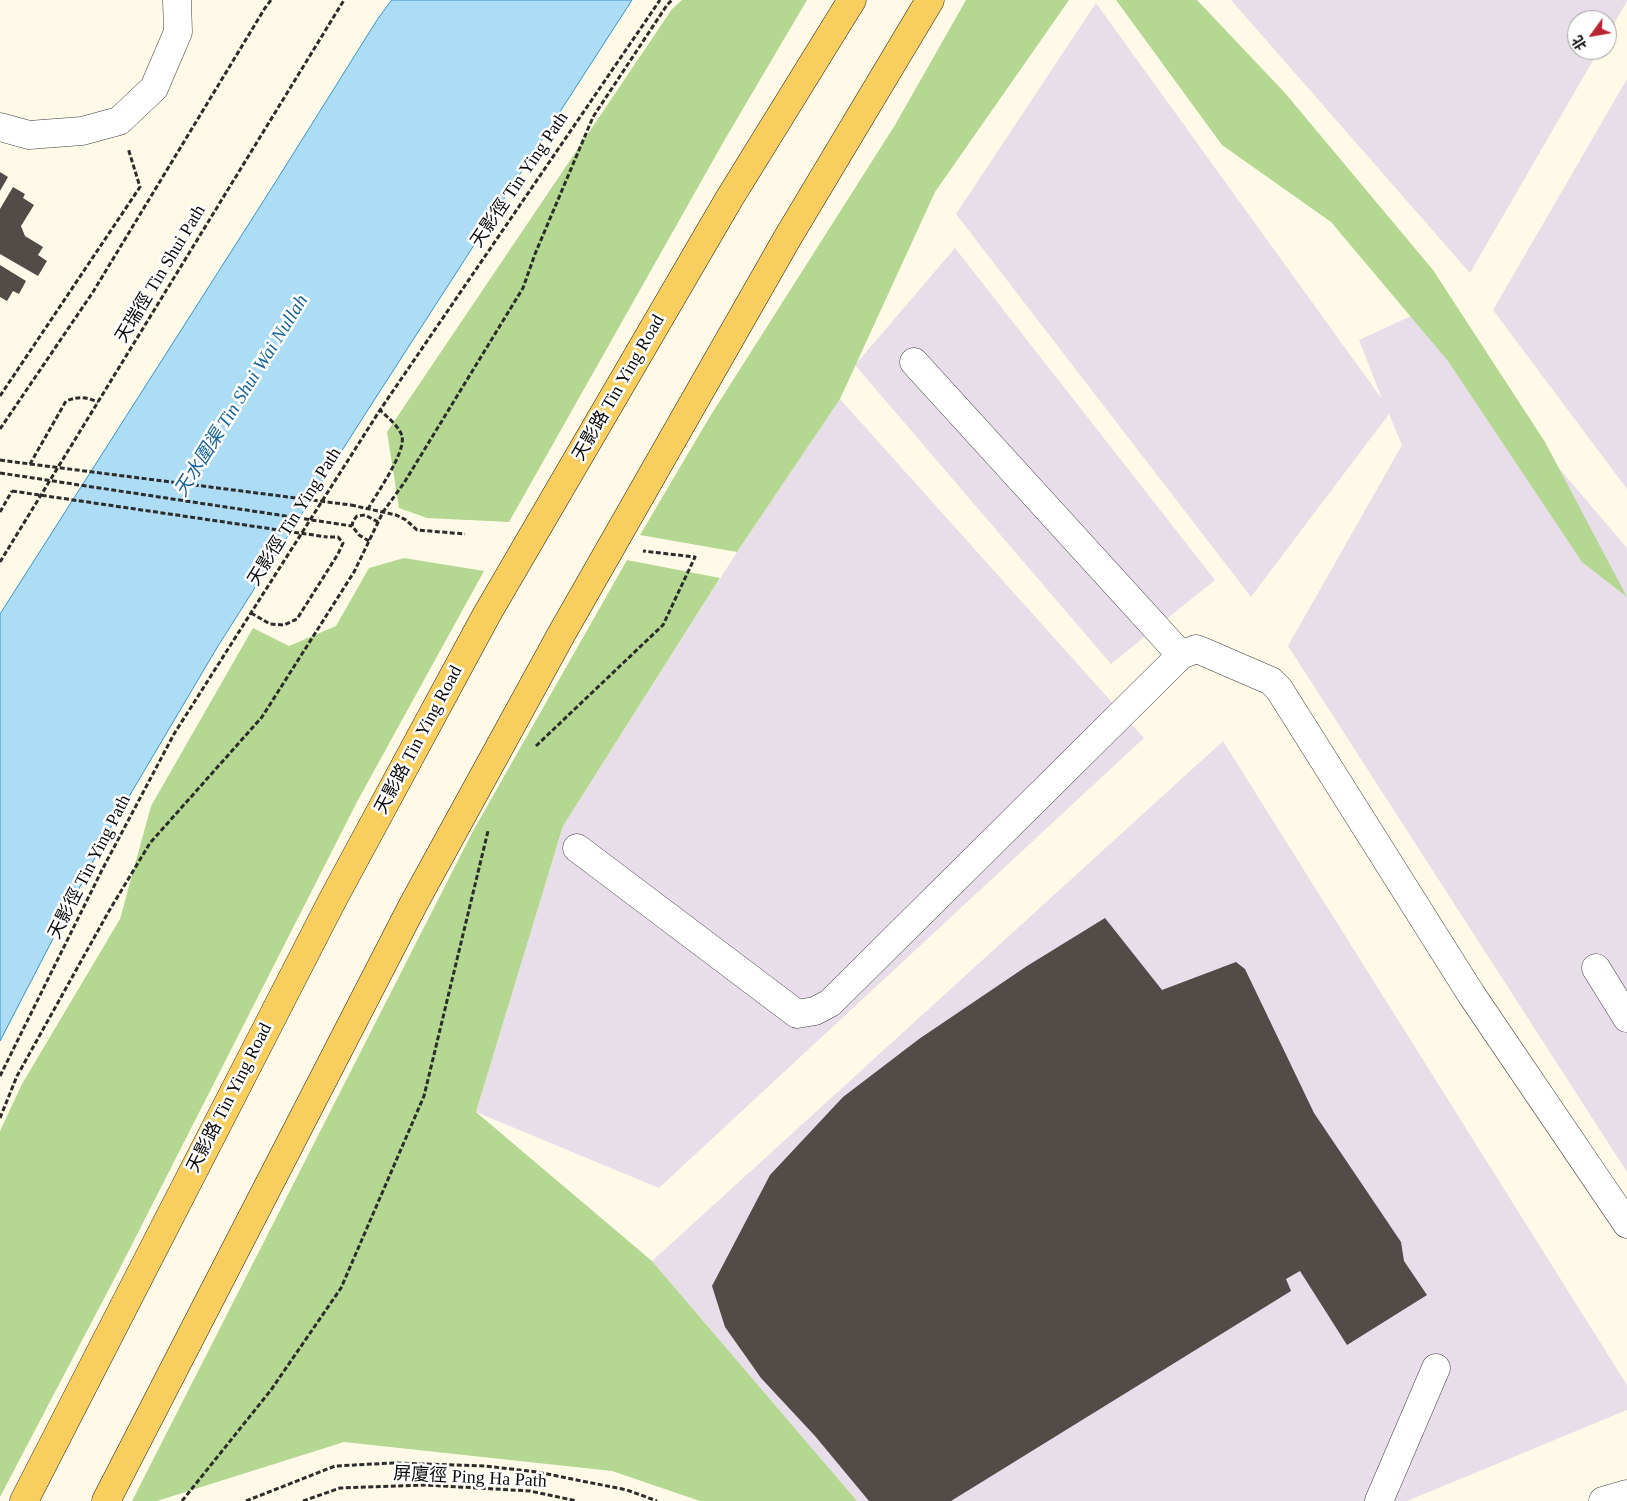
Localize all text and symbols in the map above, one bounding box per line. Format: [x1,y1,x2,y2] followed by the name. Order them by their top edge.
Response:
[1567,10,1617,60] north arrow
[1570,33,1590,53] text: 北
[467,108,573,252] street label: 天影徑 Tin Ying Path
[111,201,211,347] street label: 天瑞徑 Tin Shui Path
[170,291,314,501] water label: 天水圍渠 Tin Shui Wai Nullah
[568,311,670,465] street label: 天影路 Tin Ying Road
[244,444,346,590] street label: 天影徑 Tin Ying Path
[371,662,467,818] street label: 天影路 Tin Ying Road
[44,791,136,943] street label: 天影徑 Tin Ying Path
[183,1020,277,1176] street label: 天影路 Tin Ying Road
[393,1463,547,1493] street label: 屏廈徑 Ping Ha Path

